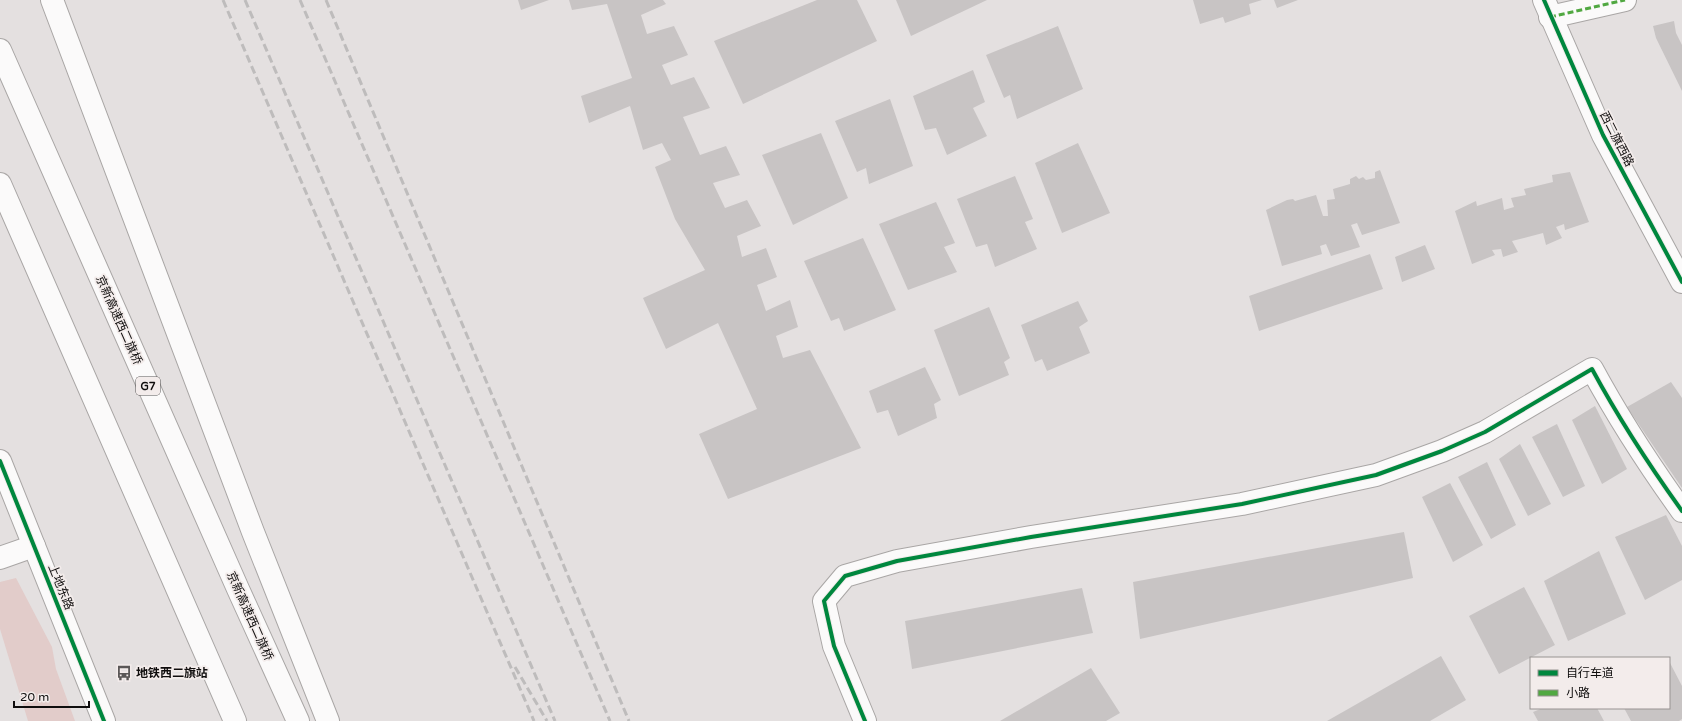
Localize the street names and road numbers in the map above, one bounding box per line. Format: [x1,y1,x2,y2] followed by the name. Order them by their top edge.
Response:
[1597,109,1637,169] street label: 西二旗西路
[93,273,145,367] street label: 京新高速西二旗桥
[136,377,160,395] road number: G7
[46,562,76,612] street label: 上地东路
[224,569,276,663] street label: 京新高速西二旗桥

